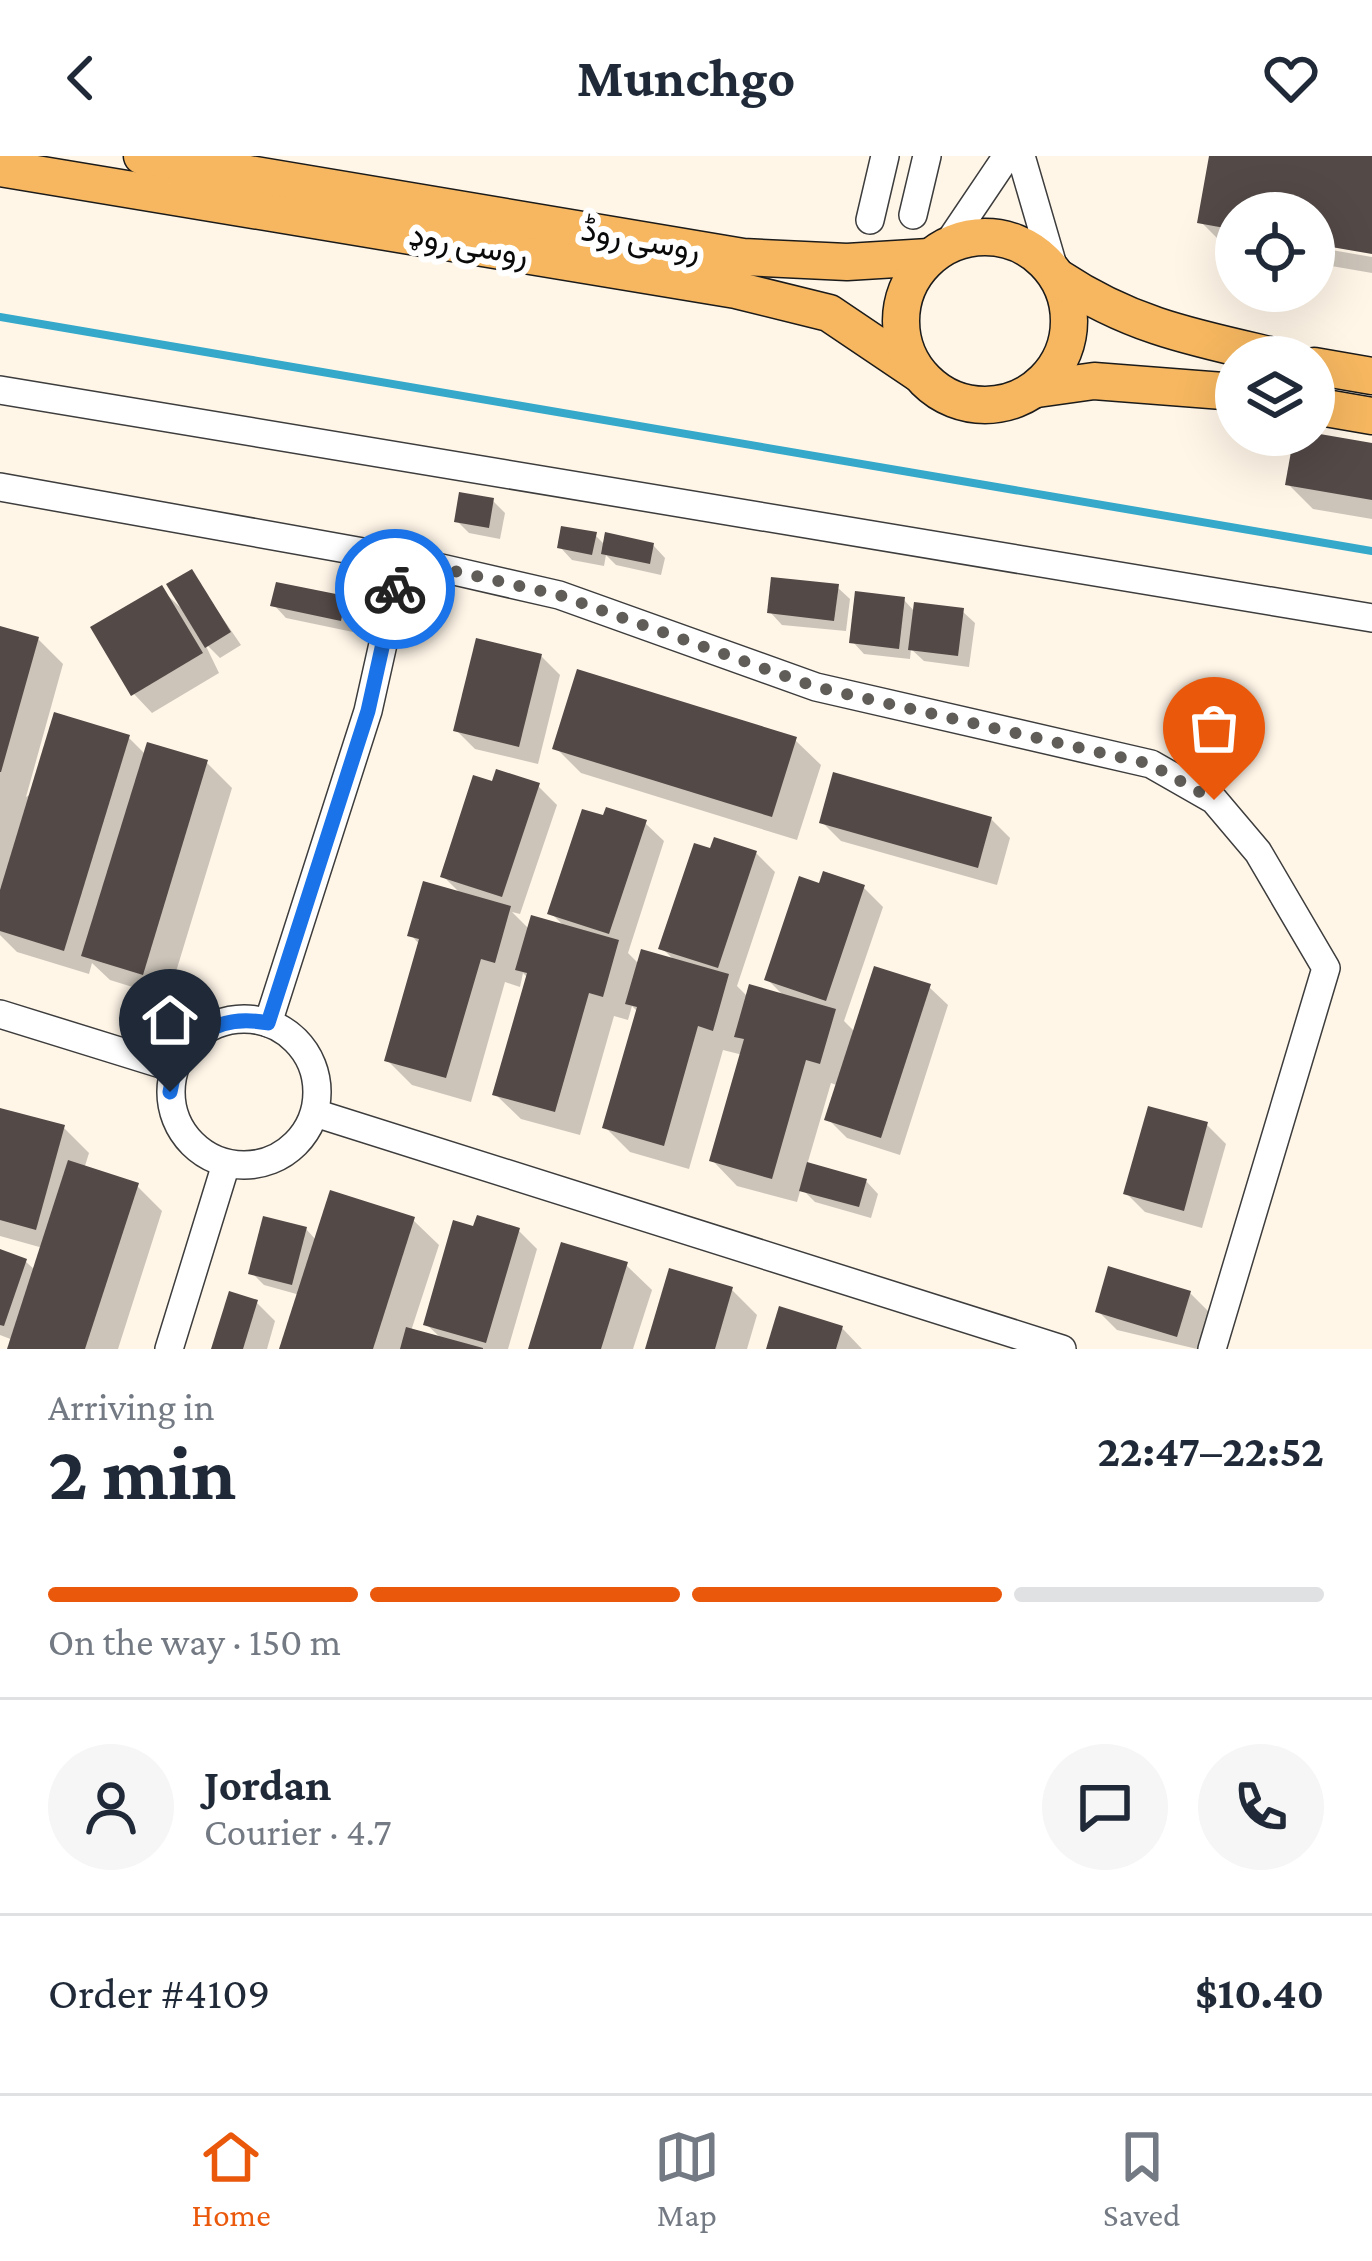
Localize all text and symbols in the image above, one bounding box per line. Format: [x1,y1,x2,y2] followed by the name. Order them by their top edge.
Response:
[48,45,114,111] icon: back
[1258,45,1324,111] icon: heart
[577,48,795,108] text: Munchgo
[1215,192,1335,456] map controls
[1215,192,1335,312] button: locate
[578,210,703,270] street label: روسی روڈ
[406,215,531,275] street label: روسی روډ
[1215,336,1335,456] button: layers
[335,529,455,649] courier
[362,556,428,622] icon: bike
[1163,677,1265,800] pin
[1181,695,1247,761] icon: bag
[119,969,221,1092] pin
[137,987,203,1053] icon: home
[48,1385,215,1428] text: Arriving in
[1097,1426,1324,1476] text: 22:47–22:52
[48,1429,236,1516] text: 2 min
[48,1620,341,1663] text: On the way · 150 m
[48,1744,174,1870] button: person
[1042,1744,1168,1870] button: chat
[1198,1744,1324,1870] button: phone
[204,1760,331,1810] text: Jordan
[204,1810,392,1853] text: Courier · 4.7
[48,1968,270,2018] text: Order #4109
[1195,1968,1324,2018] text: $10.40
[192,2124,271,2233] tab: Home
[654,2124,720,2233] tab: Map
[1103,2124,1180,2233] tab: Saved

